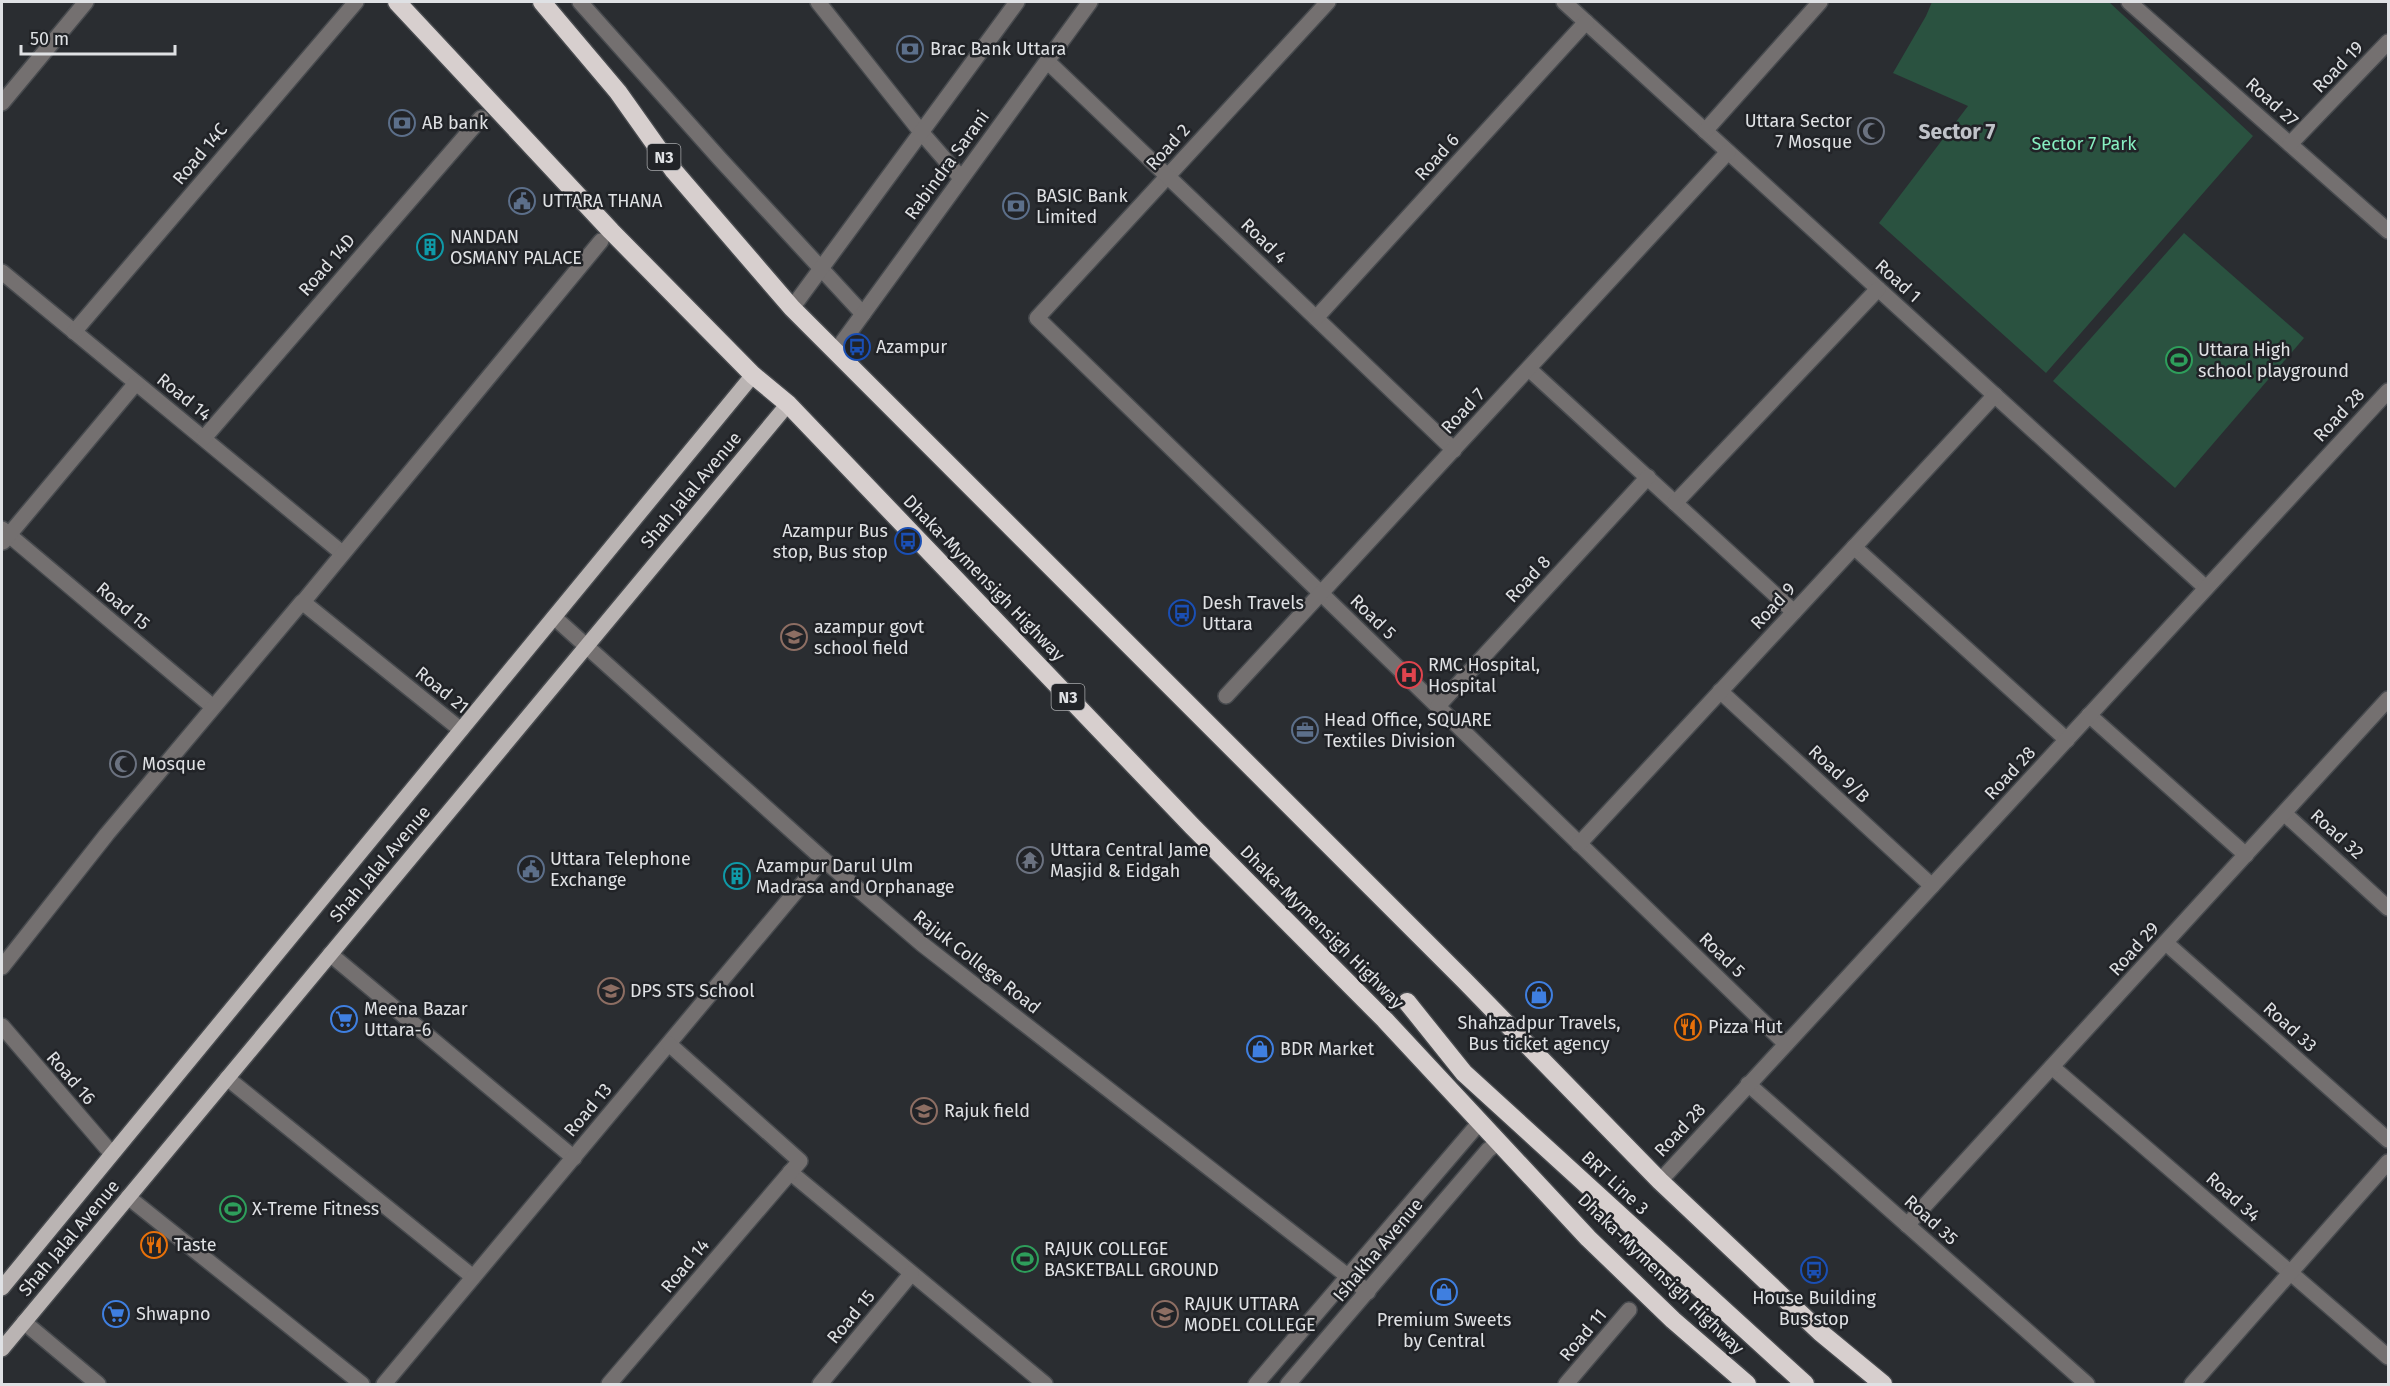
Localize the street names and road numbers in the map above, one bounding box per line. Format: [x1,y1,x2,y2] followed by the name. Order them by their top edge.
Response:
[2308,37,2368,97] street label: Road 19
[2241,73,2303,131] street label: Road 27
[900,106,994,224] street label: Rabindra Sarani
[168,119,232,189] street label: Road 14C
[1141,119,1195,175] street label: Road 2
[1410,129,1464,185] street label: Road 6
[648,144,680,170] road number: N3
[1236,214,1292,269] street label: Road 4
[294,229,360,301] street label: Road 14D
[1871,255,1925,307] street label: Road 1
[152,368,216,426] street label: Road 14
[1436,384,1490,438] street label: Road 7
[2309,384,2369,446] street label: Road 28
[636,427,746,553] street label: Shah Jalal Avenue
[899,490,1069,666] street label: Dhaka-Mymensigh Highway
[1501,551,1555,607] street label: Road 8
[92,577,154,635] street label: Road 15
[1746,578,1800,634] street label: Road 9
[1345,590,1401,644] street label: Road 5
[411,662,473,718] street label: Road 21
[1052,684,1084,710] road number: N3
[1804,740,1874,808] street label: Road 9/B
[1980,742,2040,804] street label: Road 28
[325,801,435,927] street label: Shah Jalal Avenue
[2306,804,2368,864] street label: Road 32
[1235,840,1409,1014] street label: Dhaka-Mymensigh Highway
[909,905,1045,1019] street label: Rajuk College Road
[2104,918,2164,980] street label: Road 29
[1694,928,1750,982] street label: Road 5
[2259,997,2321,1057] street label: Road 33
[42,1047,100,1109] street label: Road 16
[559,1079,617,1141] street label: Road 13
[1650,1099,1710,1161] street label: Road 28
[1577,1146,1653,1220] street label: BRT Line 3
[2201,1167,2265,1227] street label: Road 34
[14,1175,124,1301] street label: Shah Jalal Avenue
[1573,1189,1749,1359] street label: Dhaka-Mymensigh Highway
[1900,1190,1962,1250] street label: Road 35
[1328,1194,1428,1306] street label: Ishakha Avenue
[656,1234,714,1297] street label: Road 14
[822,1286,880,1348] street label: Road 15
[1555,1304,1611,1366] street label: Road 11

